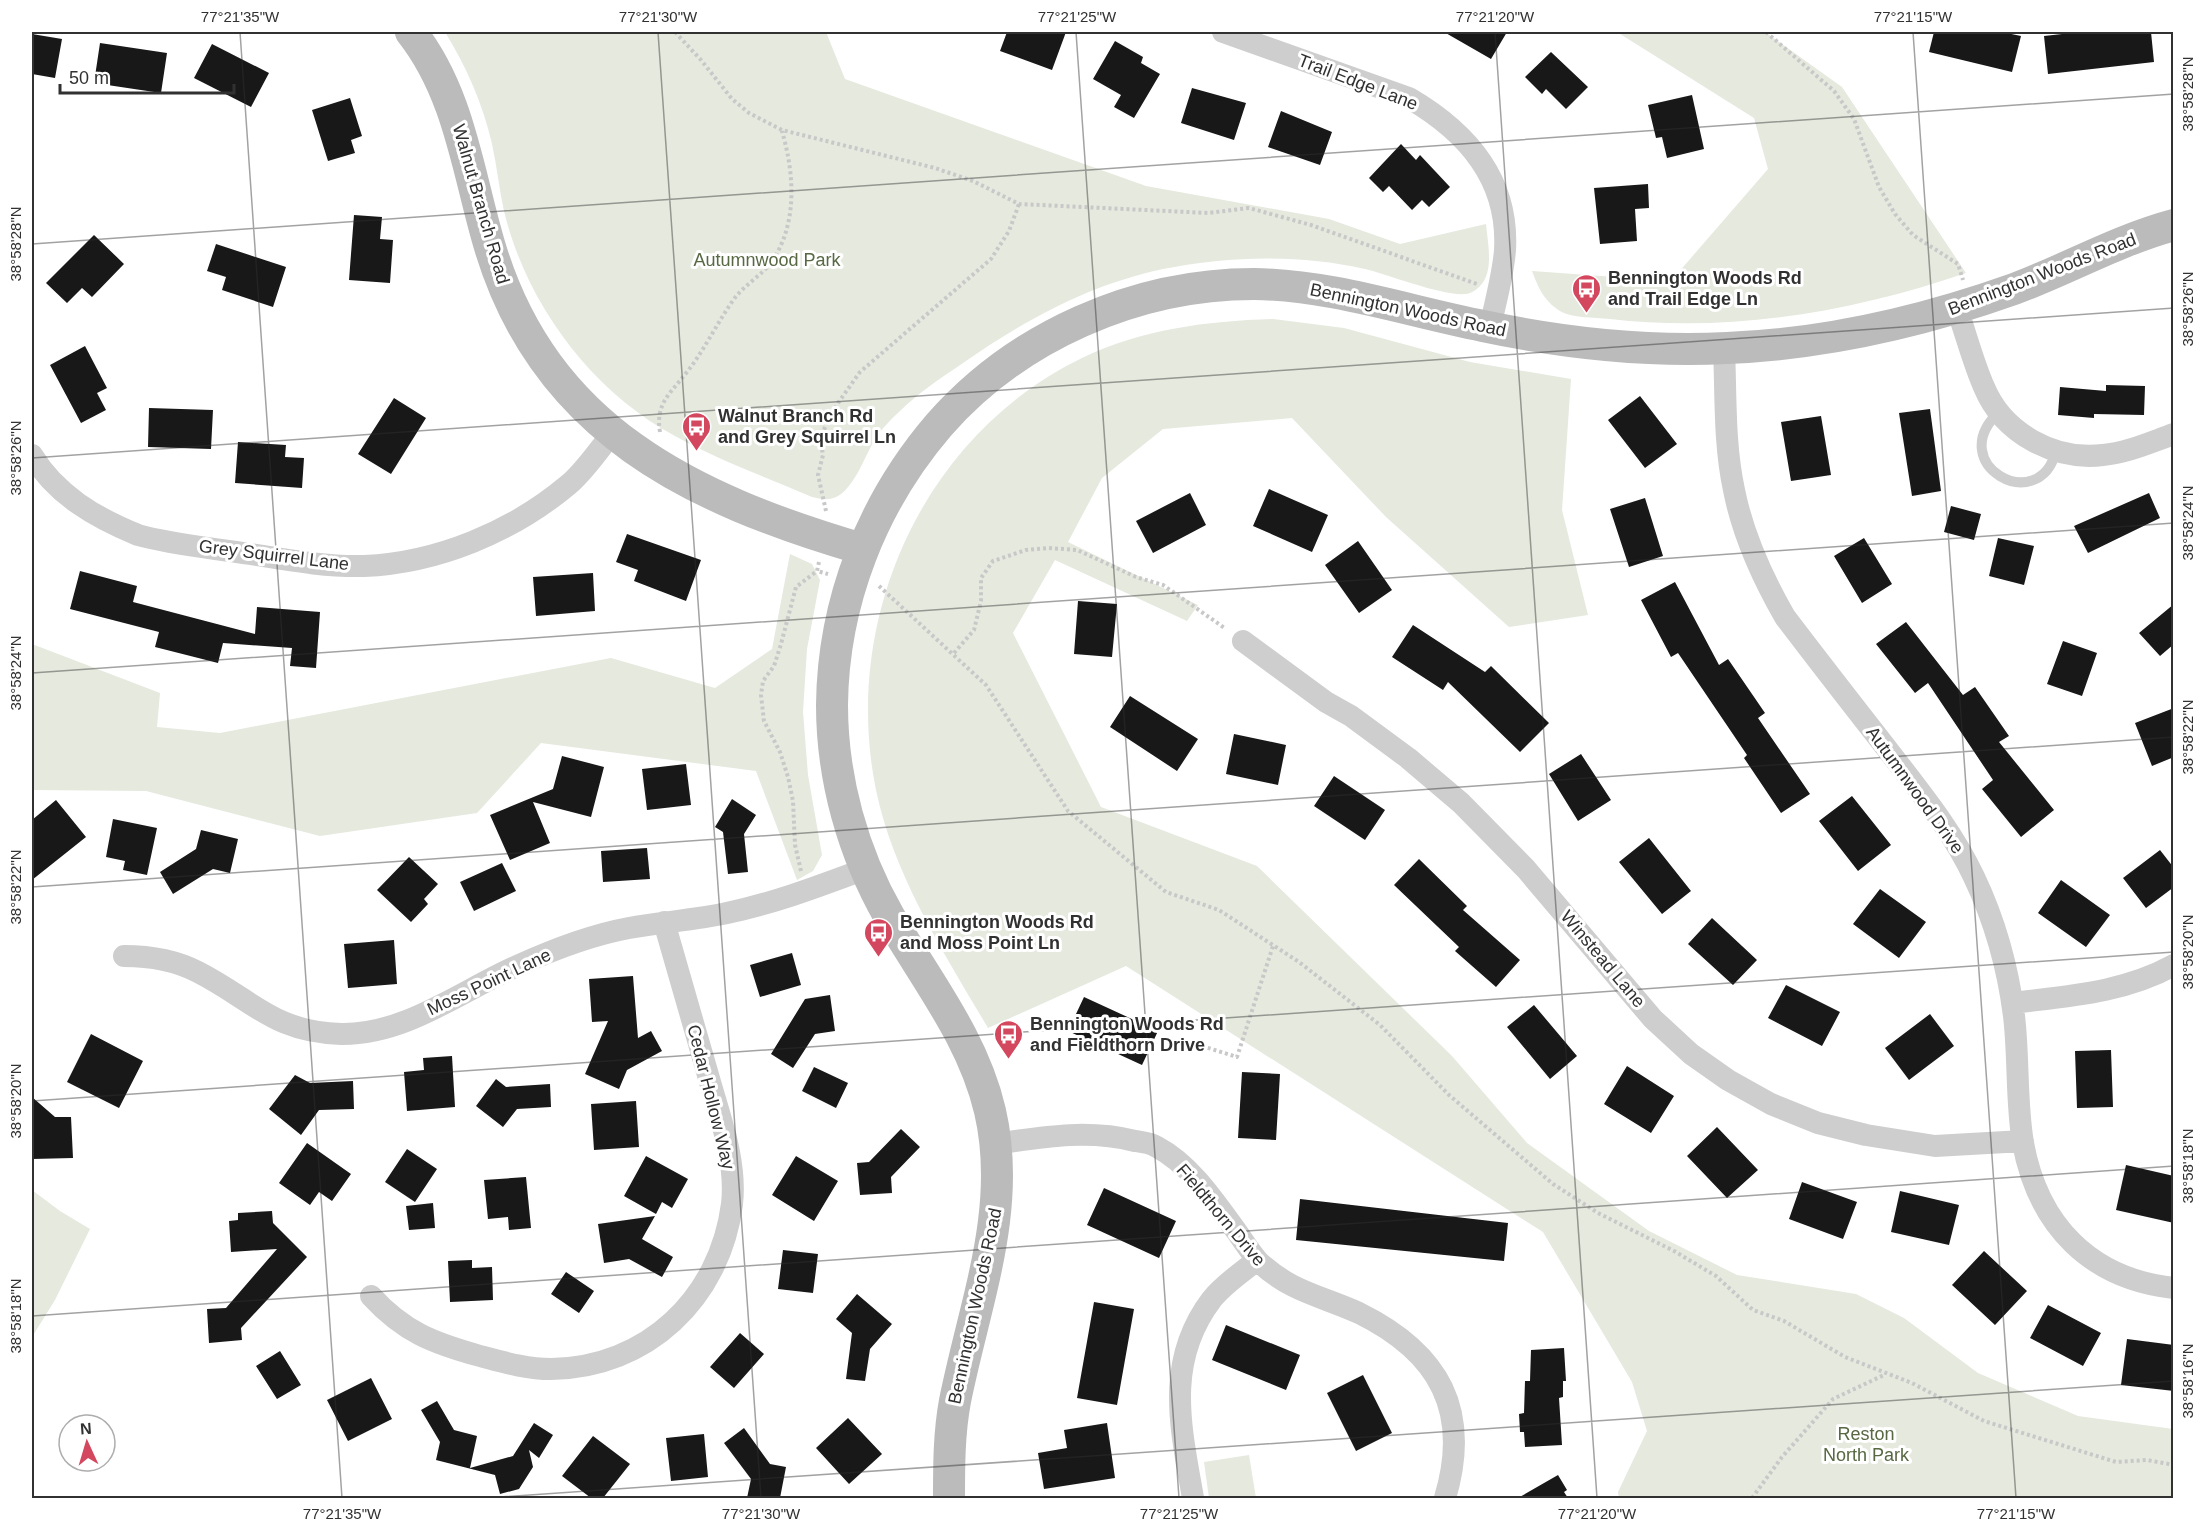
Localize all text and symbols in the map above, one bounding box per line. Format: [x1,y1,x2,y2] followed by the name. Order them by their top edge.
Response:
[201,8,280,25] text: 77°21'35"W
[619,8,698,25] text: 77°21'30"W
[1038,8,1117,25] text: 77°21'25"W
[1456,8,1535,25] text: 77°21'20"W
[1874,8,1953,25] text: 77°21'15"W
[1295,50,1421,114] street label: Trail Edge Lane
[2179,56,2196,132] text: 38°58'28"N
[60,57,234,95] scale bar
[69,68,109,88] text: 50 m
[449,122,513,286] street label: Walnut Branch Road
[7,206,24,282] text: 38°58'28"N
[1945,229,2139,319] street label: Bennington Woods Road
[693,250,842,270] park label: Autumnwood Park
[1608,268,1802,309] place label: Bennington Woods Rd and Trail Edge Ln
[2179,271,2196,347] text: 38°58'26"N
[1571,272,1603,314] bus stop icon: Bennington Woods Rd and Trail Edge Ln
[1308,279,1508,341] street label: Bennington Woods Road
[718,406,896,447] place label: Walnut Branch Rd and Grey Squirrel Ln
[681,410,713,452] bus stop icon: Walnut Branch Rd and Grey Squirrel Ln
[7,420,24,496] text: 38°58'26"N
[2179,485,2196,561] text: 38°58'24"N
[198,536,350,574] street label: Grey Squirrel Lane
[7,635,24,711] text: 38°58'24"N
[2179,699,2196,775] text: 38°58'22"N
[1862,723,1968,857] street label: Autumnwood Drive
[7,849,24,925] text: 38°58'22"N
[1557,907,1649,1011] street label: Winstead Lane
[900,912,1094,953] place label: Bennington Woods Rd and Moss Point Ln
[2179,914,2196,990] text: 38°58'20"N
[863,916,895,958] bus stop icon: Bennington Woods Rd and Moss Point Ln
[424,945,554,1019] street label: Moss Point Lane
[1030,1014,1224,1055] place label: Bennington Woods Rd and Fieldthorn Drive
[993,1018,1025,1060] bus stop icon: Bennington Woods Rd and Fieldthorn Drive
[683,1023,739,1171] street label: Cedar Hollow Way
[7,1063,24,1139] text: 38°58'20"N
[2179,1128,2196,1204] text: 38°58'18"N
[1173,1160,1269,1270] street label: Fieldthorn Drive
[944,1206,1006,1406] street label: Bennington Woods Road
[7,1278,24,1354] text: 38°58'18"N
[2179,1343,2196,1419] text: 38°58'16"N
[57,1413,117,1473] north arrow
[80,1420,92,1437] text: N
[1823,1424,1910,1465] park label: Reston North Park
[303,1505,382,1522] text: 77°21'35"W
[722,1505,801,1522] text: 77°21'30"W
[1140,1505,1219,1522] text: 77°21'25"W
[1558,1505,1637,1522] text: 77°21'20"W
[1977,1505,2056,1522] text: 77°21'15"W

